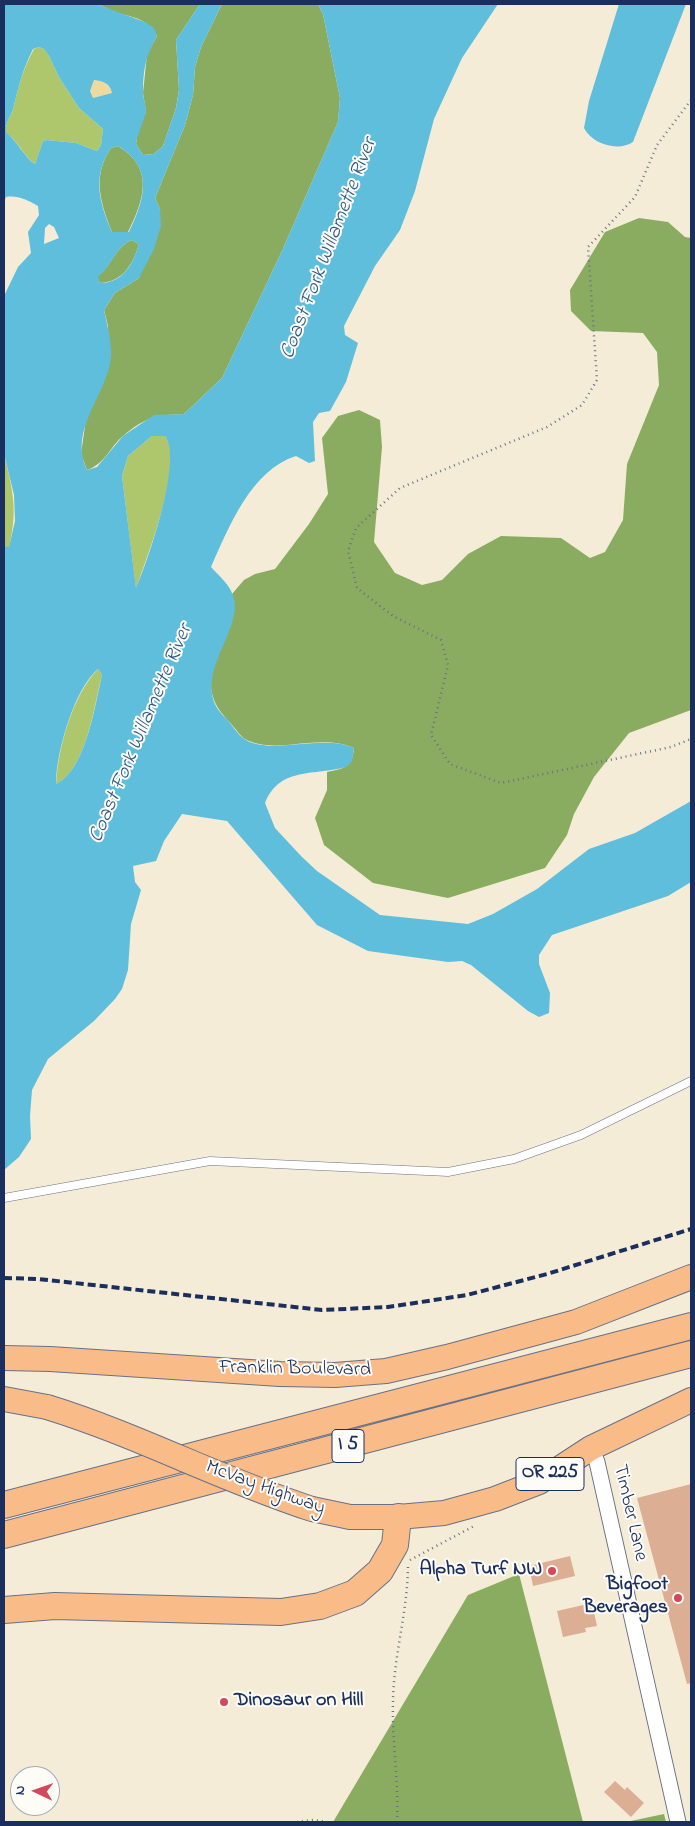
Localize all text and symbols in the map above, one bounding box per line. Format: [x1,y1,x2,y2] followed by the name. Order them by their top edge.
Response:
[276,135,384,363] water label: Coast Fork Willamette River
[85,621,199,847] water label: Coast Fork Willamette River
[219,1357,371,1383] street label: Franklin Boulevard
[332,1430,364,1462] road number: I 5
[202,1456,328,1522] street label: McVay Highway
[516,1458,584,1490] road number: OR 225
[606,1462,652,1564] street label: Timber Lane
[420,1559,542,1583] place label: Alpha Turf NW
[546,1565,558,1577] marker: Alpha Turf NW
[583,1574,668,1621] place label: Bigfoot Beverages
[672,1592,684,1604] marker: Bigfoot Beverages
[234,1690,363,1714] place label: Dinosaur on Hill
[218,1696,230,1708] marker: Dinosaur on Hill
[10,1766,60,1816] north arrow
[10,1785,31,1796] text: N

